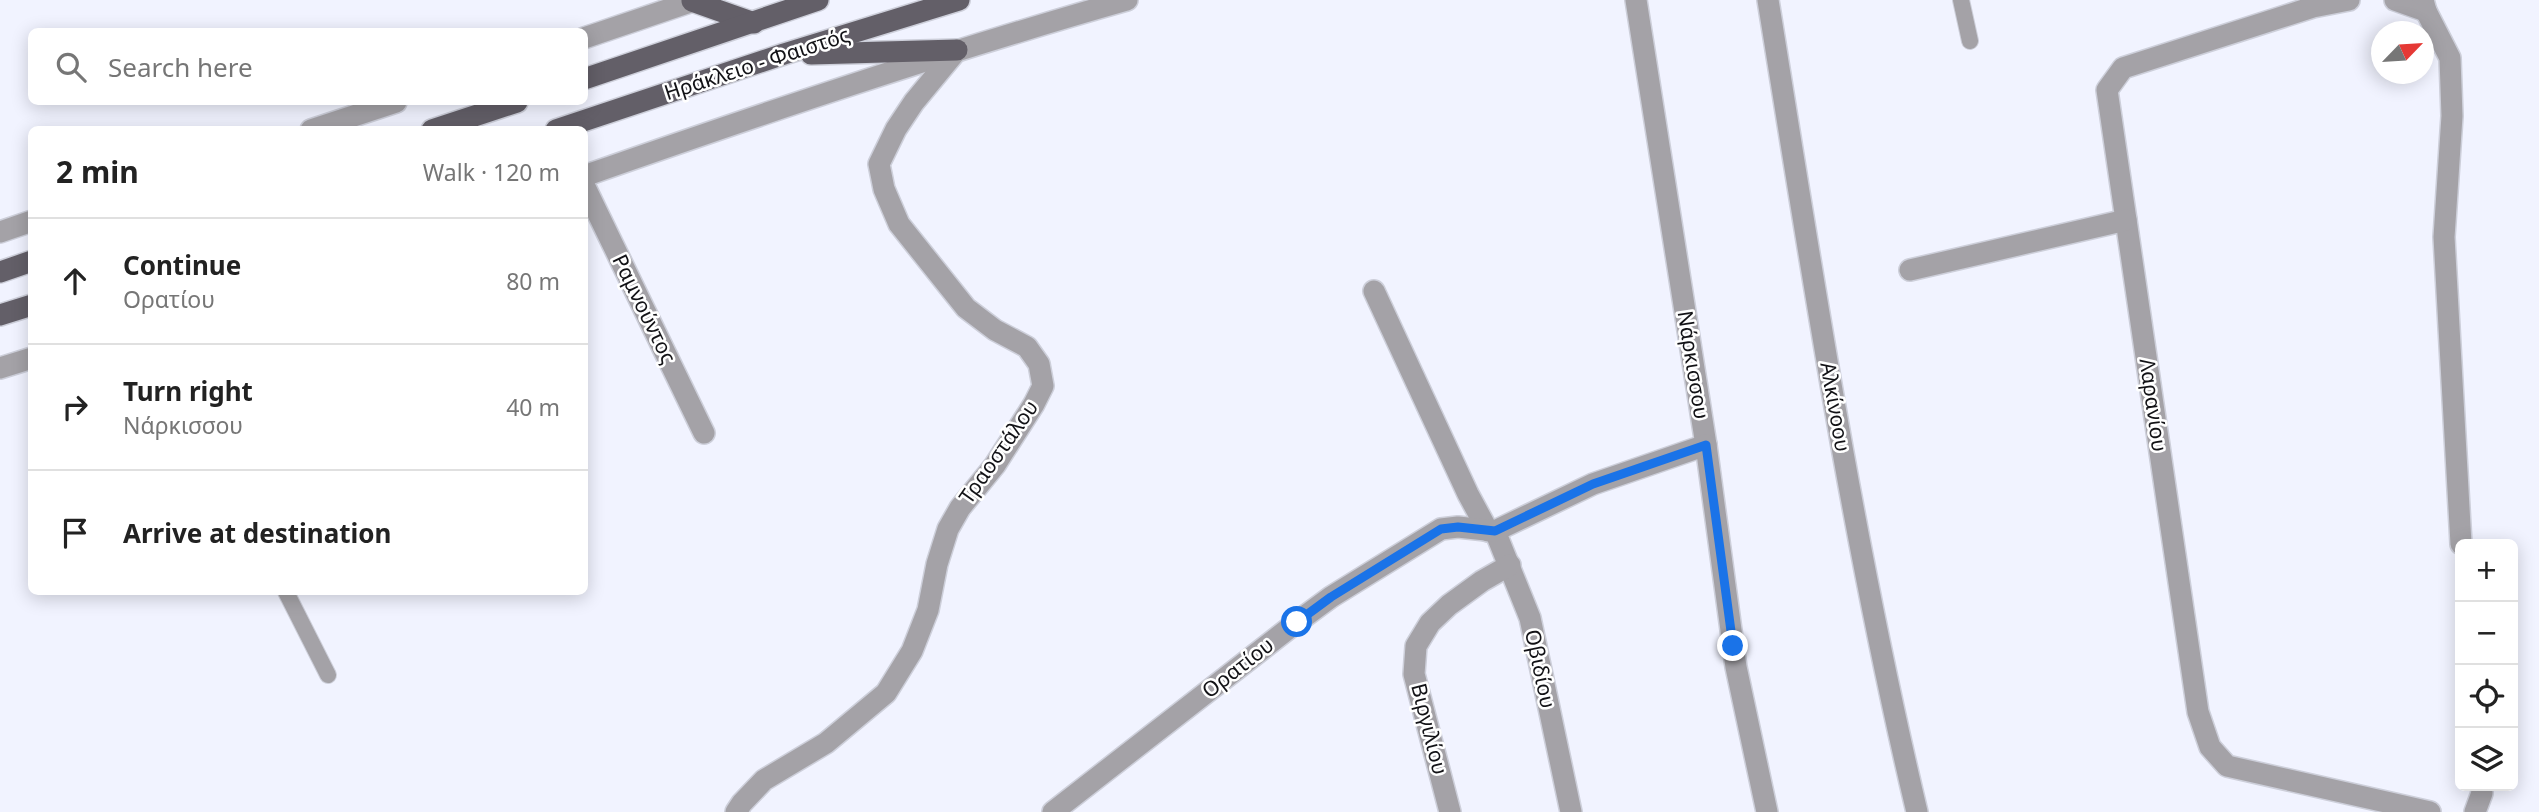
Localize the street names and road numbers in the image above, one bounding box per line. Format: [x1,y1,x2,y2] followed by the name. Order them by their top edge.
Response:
[660,20,853,106] street label: Ηράκλειο - Φαιστός
[606,249,683,368] street label: Ραμνούντος
[1672,309,1716,421] street label: Νάρκισσου
[2134,356,2174,453] street label: Λαρανίου
[1814,360,1858,454] street label: Αλκίνοου
[952,394,1044,509] street label: Τραοστάλου
[1519,627,1563,711] street label: Οβιδίου
[1196,630,1279,704] street label: Ορατίου
[1405,680,1455,777] street label: Βιργιλίου

